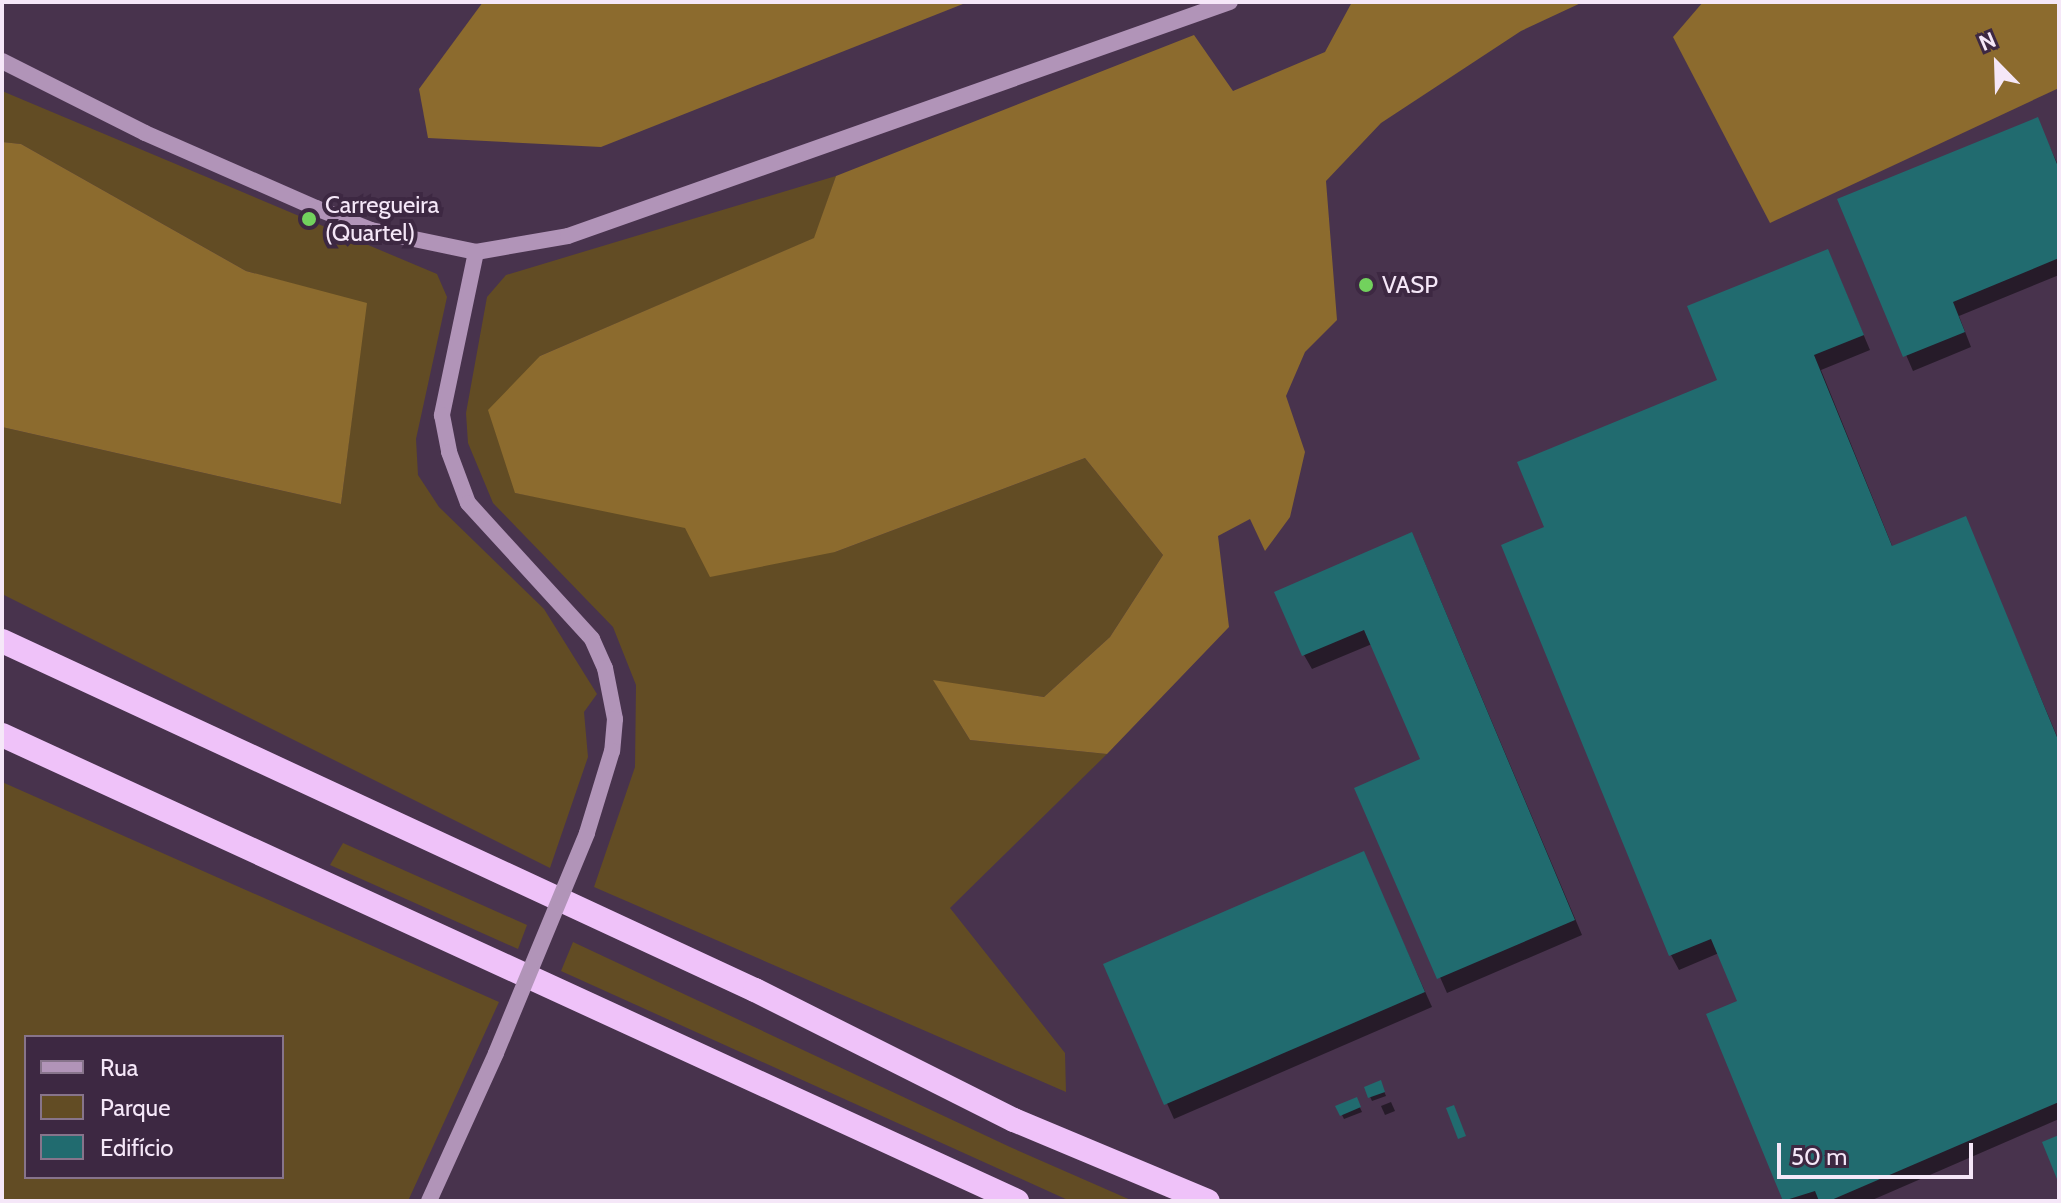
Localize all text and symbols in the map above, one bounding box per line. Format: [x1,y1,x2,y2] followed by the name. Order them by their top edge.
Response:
[1957,24,2037,104] north arrow
[1975,26,2000,57] text: N
[325,191,439,247] place label: Carregueira (Quartel)
[300,210,318,228] marker: Carregueira (Quartel)
[1382,271,1438,299] place label: VASP
[1357,276,1375,294] marker: VASP
[24,1035,284,1179] legend
[100,1053,138,1082] text: Rua
[100,1093,170,1122] text: Parque
[1781,1127,1977,1177] scale bar
[100,1133,174,1162] text: Edifício
[1791,1142,1847,1171] text: 50 m

